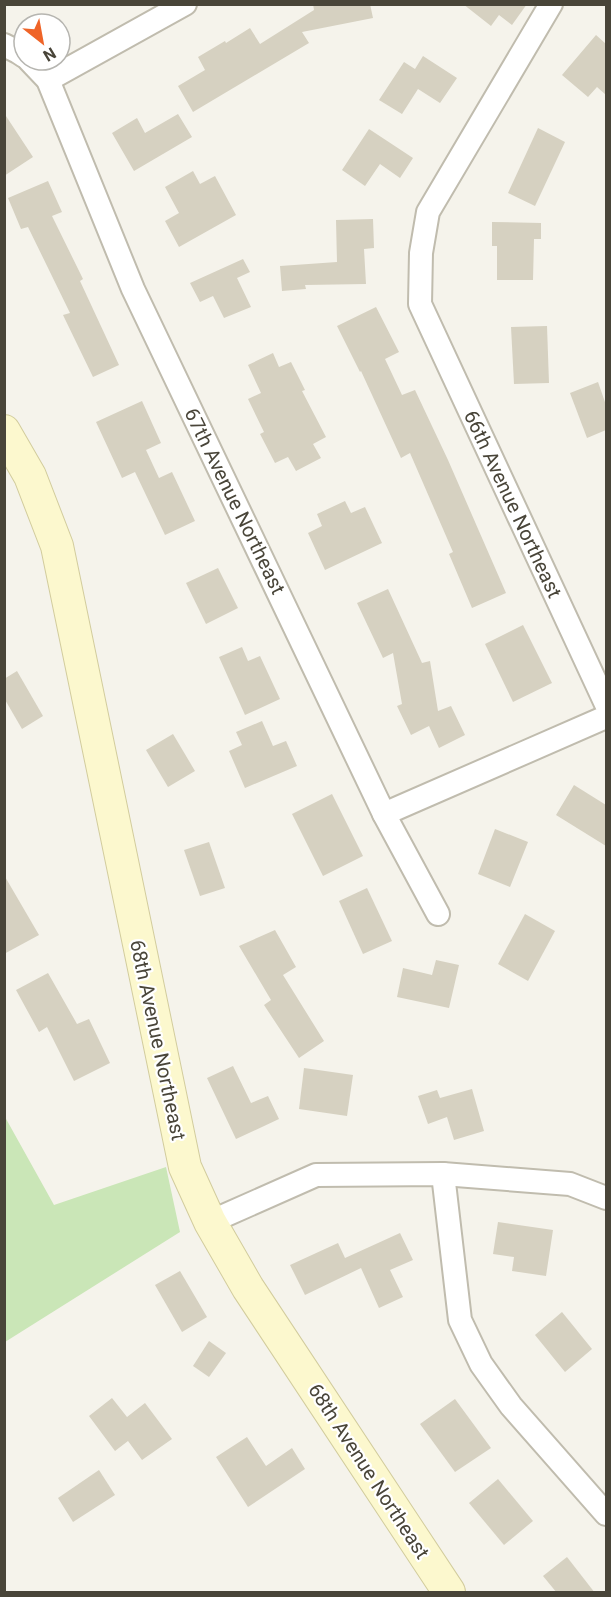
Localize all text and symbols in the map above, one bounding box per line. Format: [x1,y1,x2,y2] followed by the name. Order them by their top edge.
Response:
[12,12,72,72] north arrow
[40,43,59,65] text: N
[179,404,291,598] street label: 67th Avenue Northeast
[459,406,567,602] street label: 66th Avenue Northeast
[125,938,191,1142] street label: 68th Avenue Northeast
[303,1379,435,1563] street label: 68th Avenue Northeast

